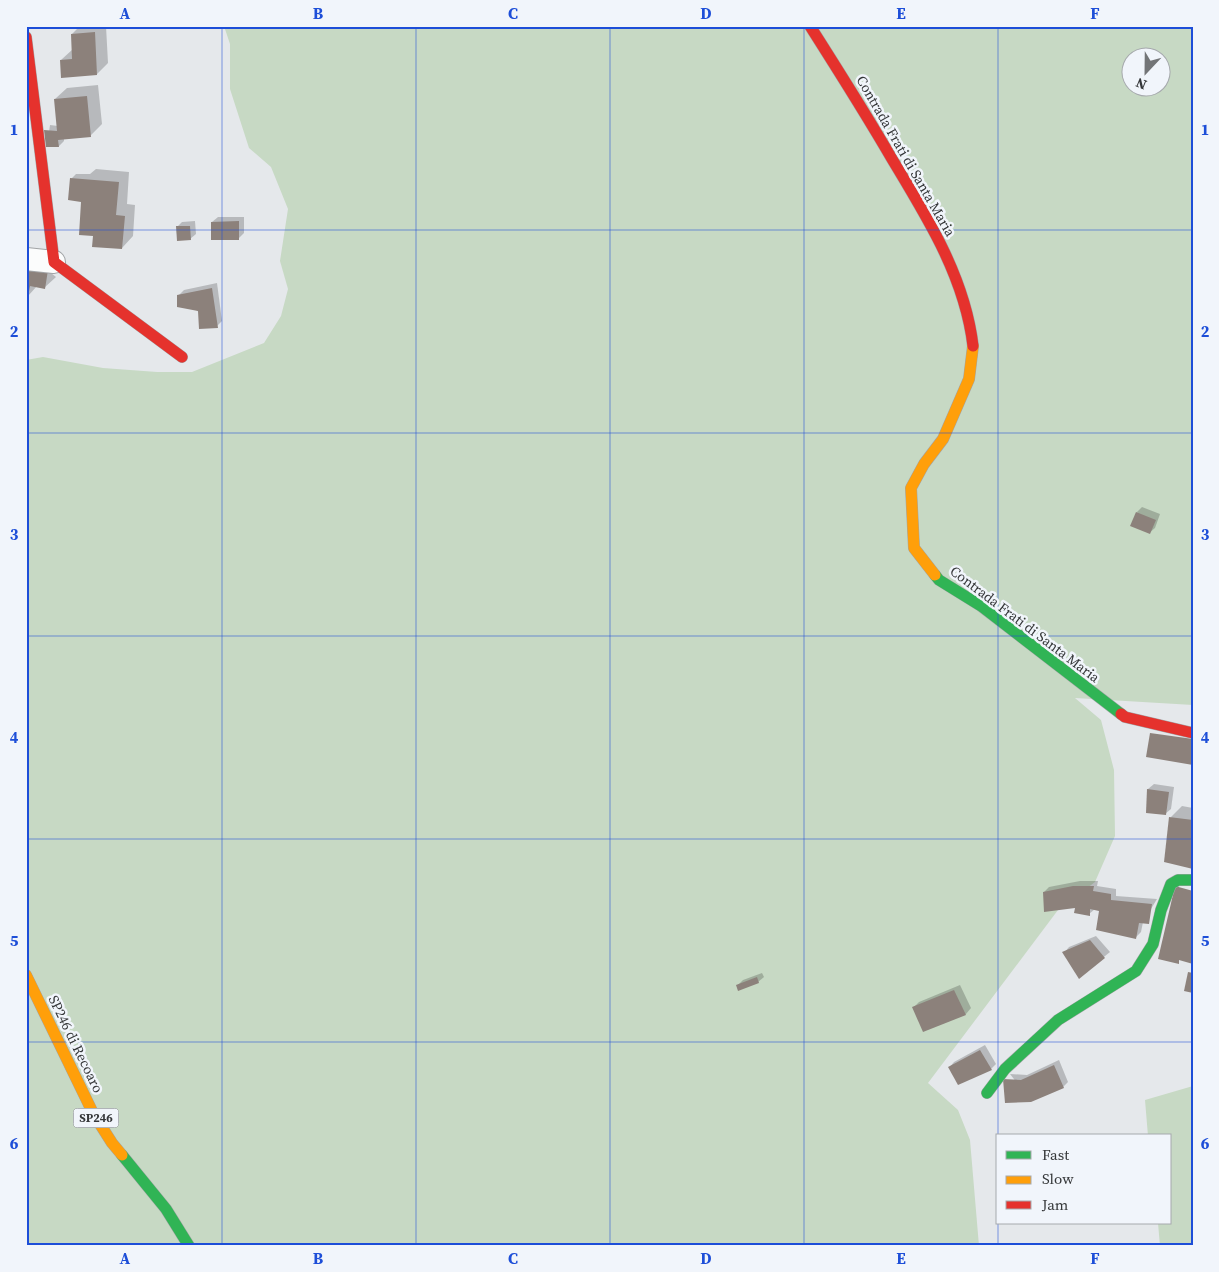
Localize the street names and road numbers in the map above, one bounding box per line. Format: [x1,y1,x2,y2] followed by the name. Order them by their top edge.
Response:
[852,72,961,241] street label: Contrada Frati di Santa Maria
[946,561,1105,688] street label: Contrada Frati di Santa Maria
[44,992,108,1096] street label: SP246 di Recoaro
[74,1108,118,1128] road number: SP246

